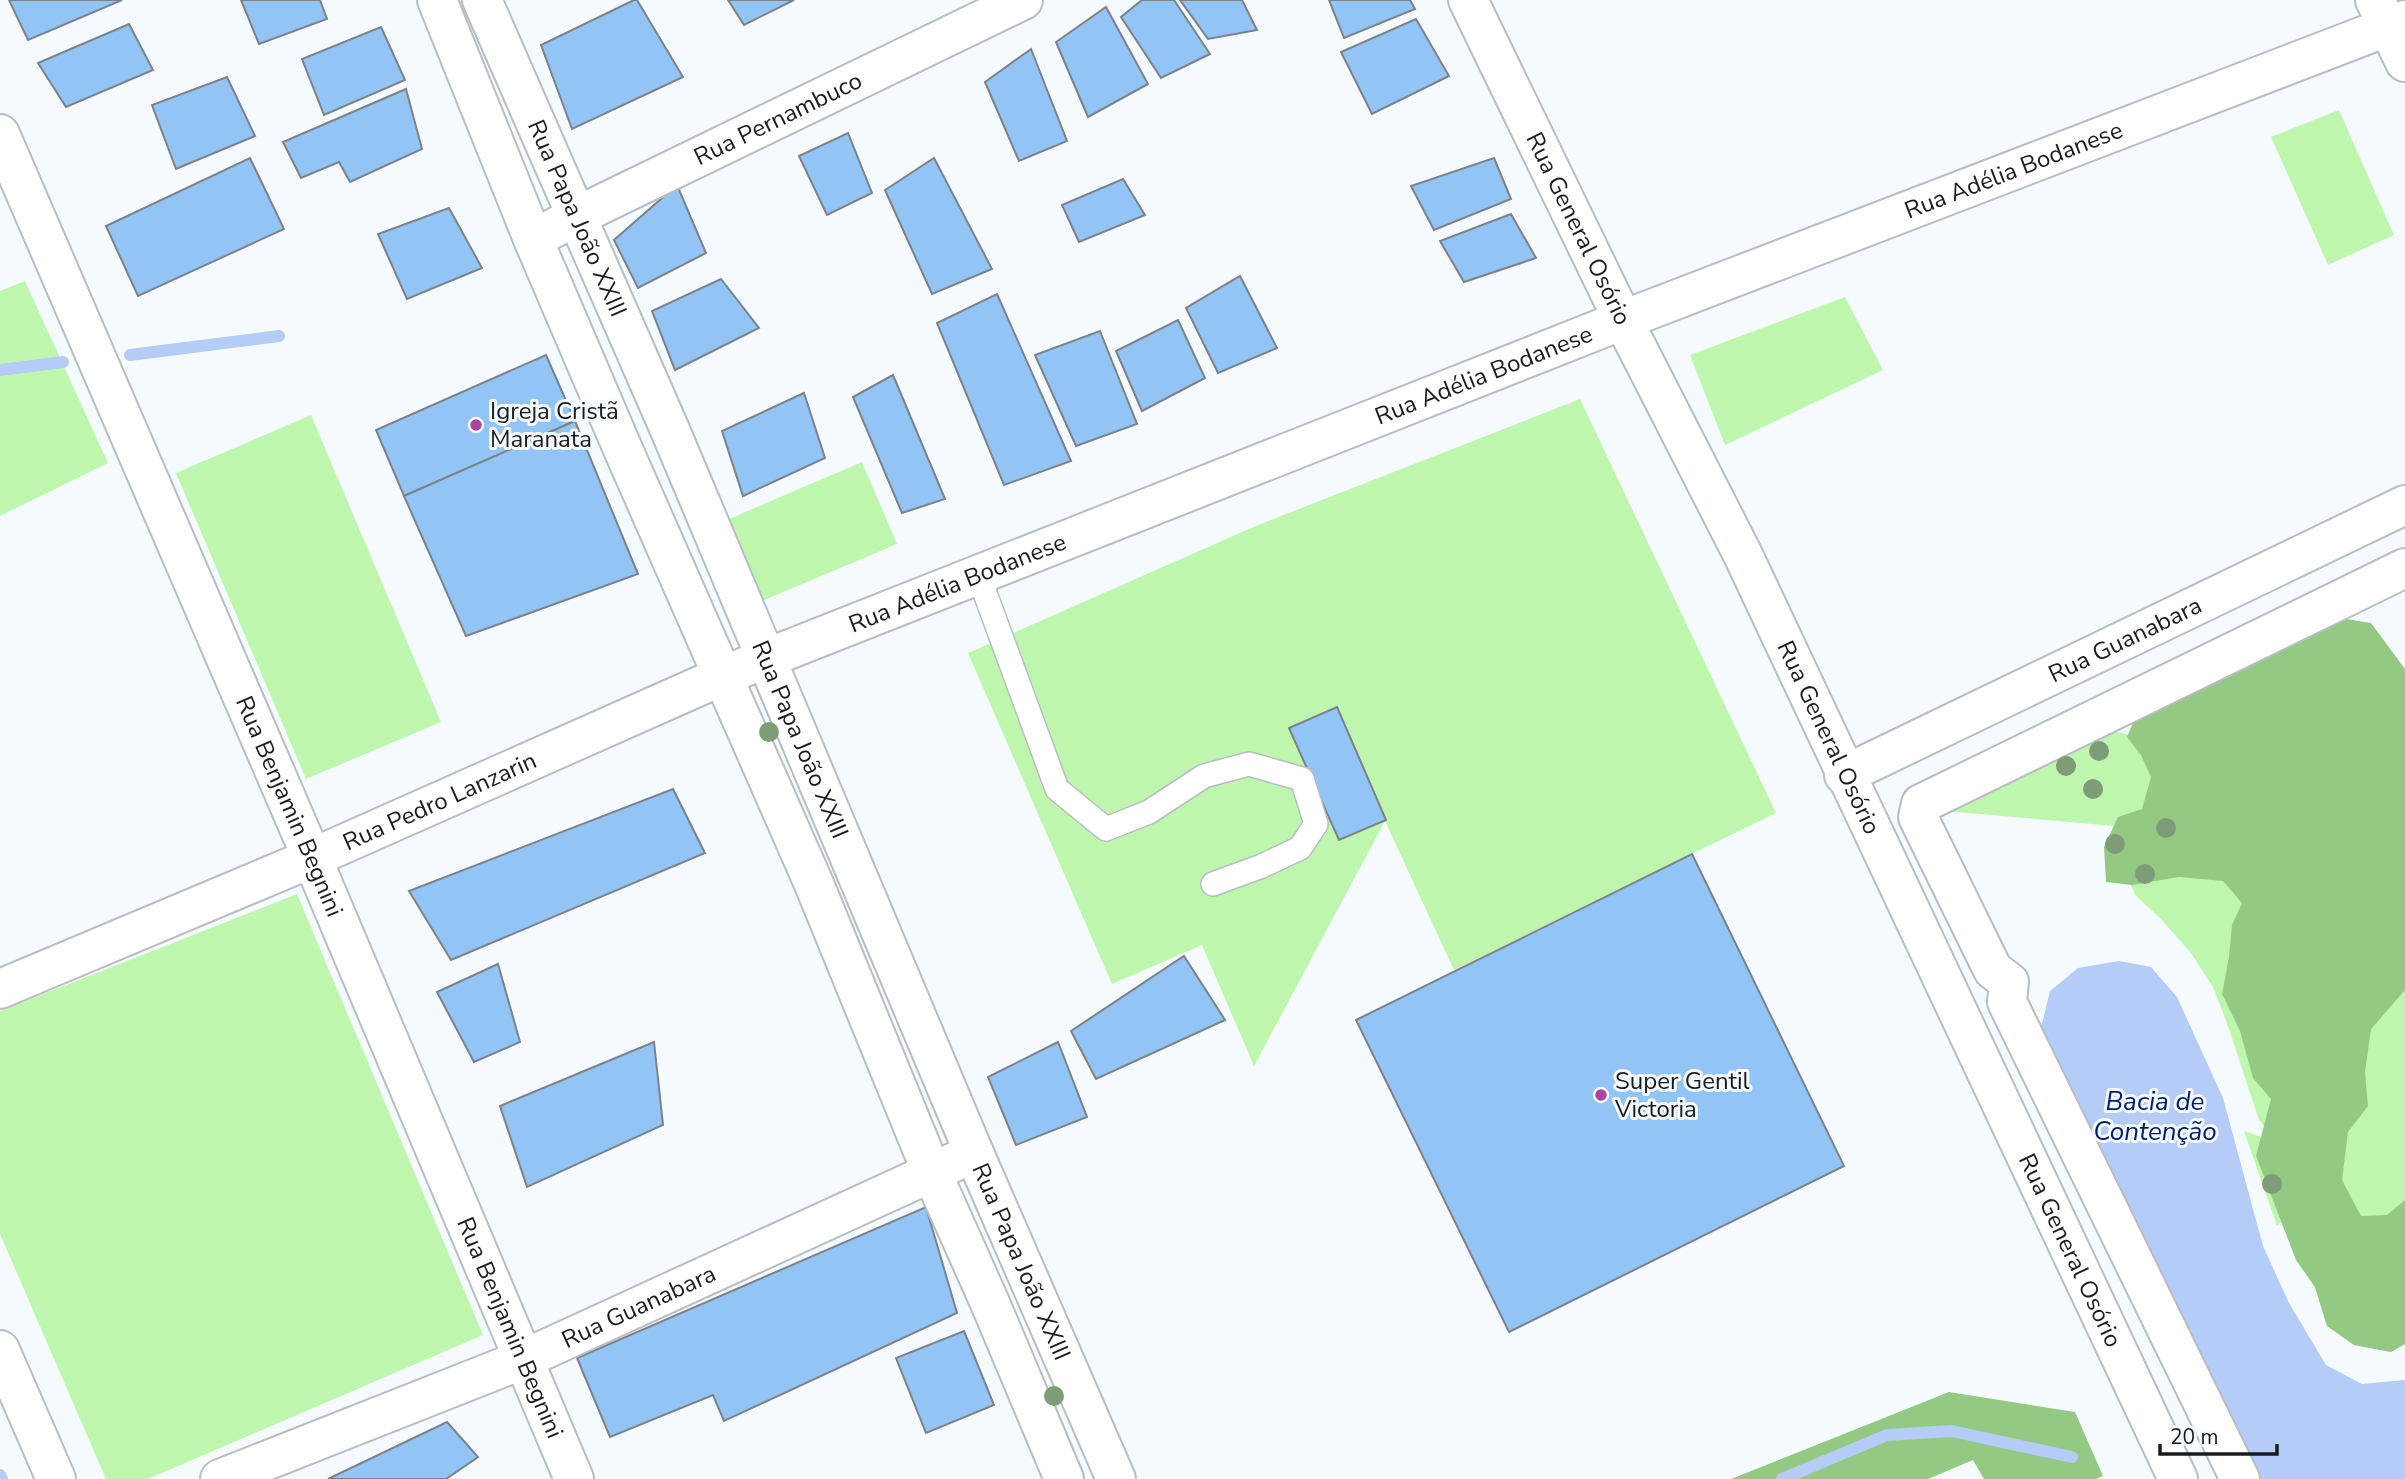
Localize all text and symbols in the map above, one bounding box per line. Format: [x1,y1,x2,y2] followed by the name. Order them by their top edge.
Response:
[689,64,867,173] street label: Rua Pernambuco
[1900,114,2127,227] street label: Rua Adélia Bodanese
[520,115,634,322] street label: Rua Papa João XXIII
[1518,127,1639,330] street label: Rua General Osório
[1370,318,1597,432] street label: Rua Adélia Bodanese
[490,395,619,455] place label: Igreja Cristã Maranata
[468,417,484,433] marker: Igreja Cristã Maranata
[844,526,1071,640] street label: Rua Adélia Bodanese
[2043,589,2207,690] street label: Rua Guanabara
[1770,635,1888,839] street label: Rua General Osório
[744,636,856,843] street label: Rua Papa João XXIII
[228,691,351,921] street label: Rua Benjamin Begnini
[338,744,542,858] street label: Rua Pedro Lanzarin
[1614,1065,1750,1125] place label: Super Gentil Victoria
[2093,1084,2217,1149] water label: Bacia de Contenção
[1593,1087,1609,1103] marker: Super Gentil Victoria
[2011,1148,2130,1352] street label: Rua General Osório
[964,1158,1078,1365] street label: Rua Papa João XXIII
[449,1212,571,1443] street label: Rua Benjamin Begnini
[556,1257,721,1356] street label: Rua Guanabara
[2160,1412,2277,1456] scale bar
[2170,1423,2219,1451] text: 20 m

